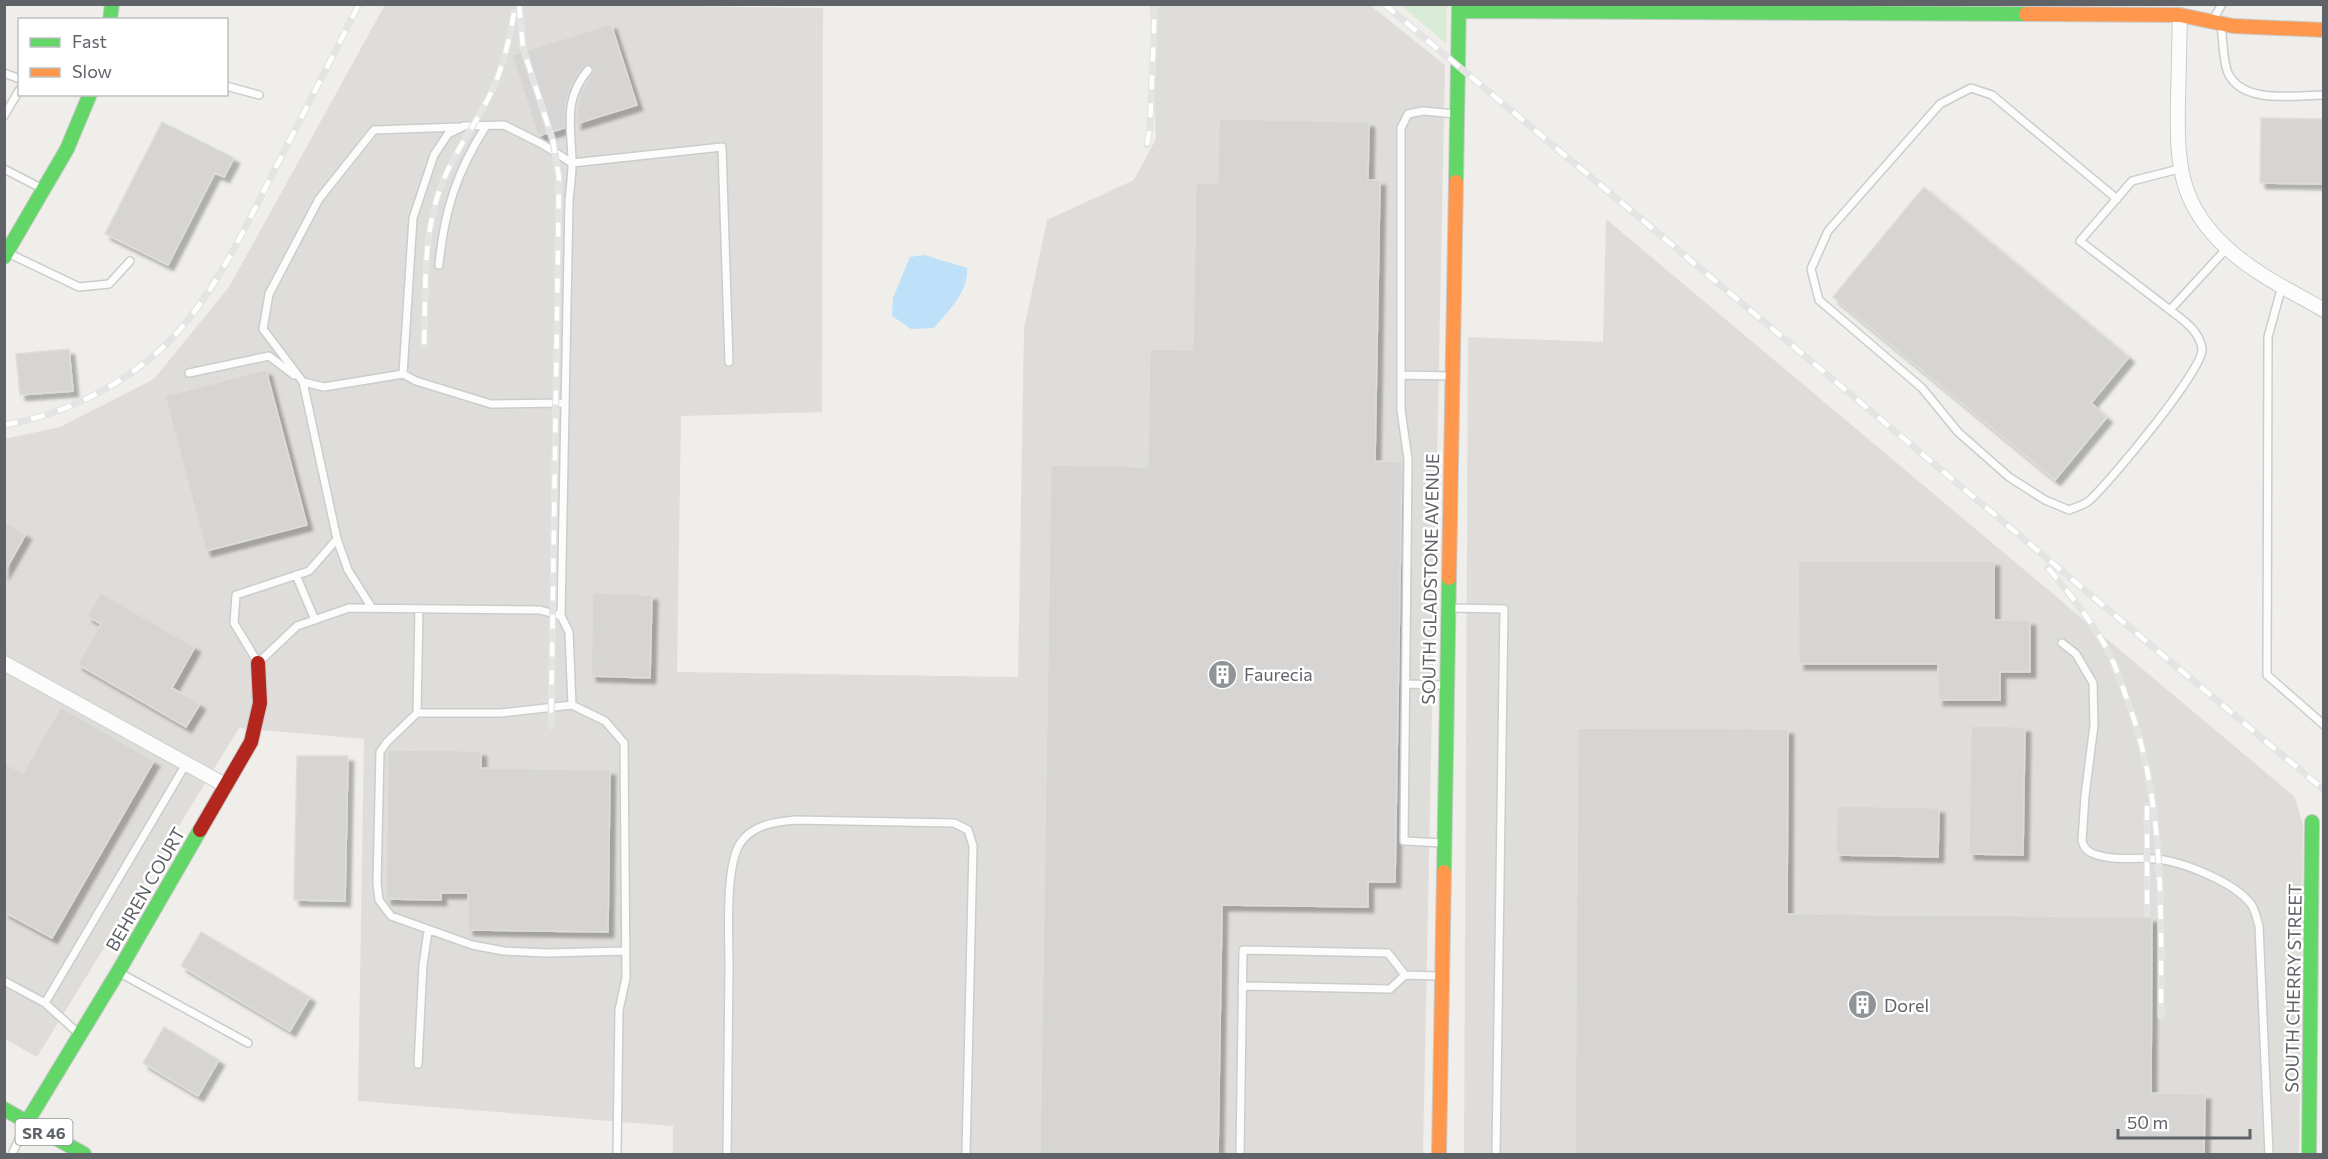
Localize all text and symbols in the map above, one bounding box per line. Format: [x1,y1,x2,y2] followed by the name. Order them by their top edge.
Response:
[18,18,228,96] legend
[72,30,107,52] text: Fast
[72,60,112,82] text: Slow
[1417,453,1443,705] street label: SOUTH GLADSTONE AVENUE
[1207,658,1239,690] building icon: Faurecia
[1244,663,1313,685] place label: Faurecia
[101,823,189,955] street label: BEHREN COURT
[2280,883,2306,1093] street label: SOUTH CHERRY STREET
[1847,989,1879,1021] building icon: Dorel
[1884,994,1929,1016] place label: Dorel
[2118,1102,2250,1140] scale bar
[2127,1111,2168,1133] text: 50 m
[15,1119,72,1145] road number: SR 46

